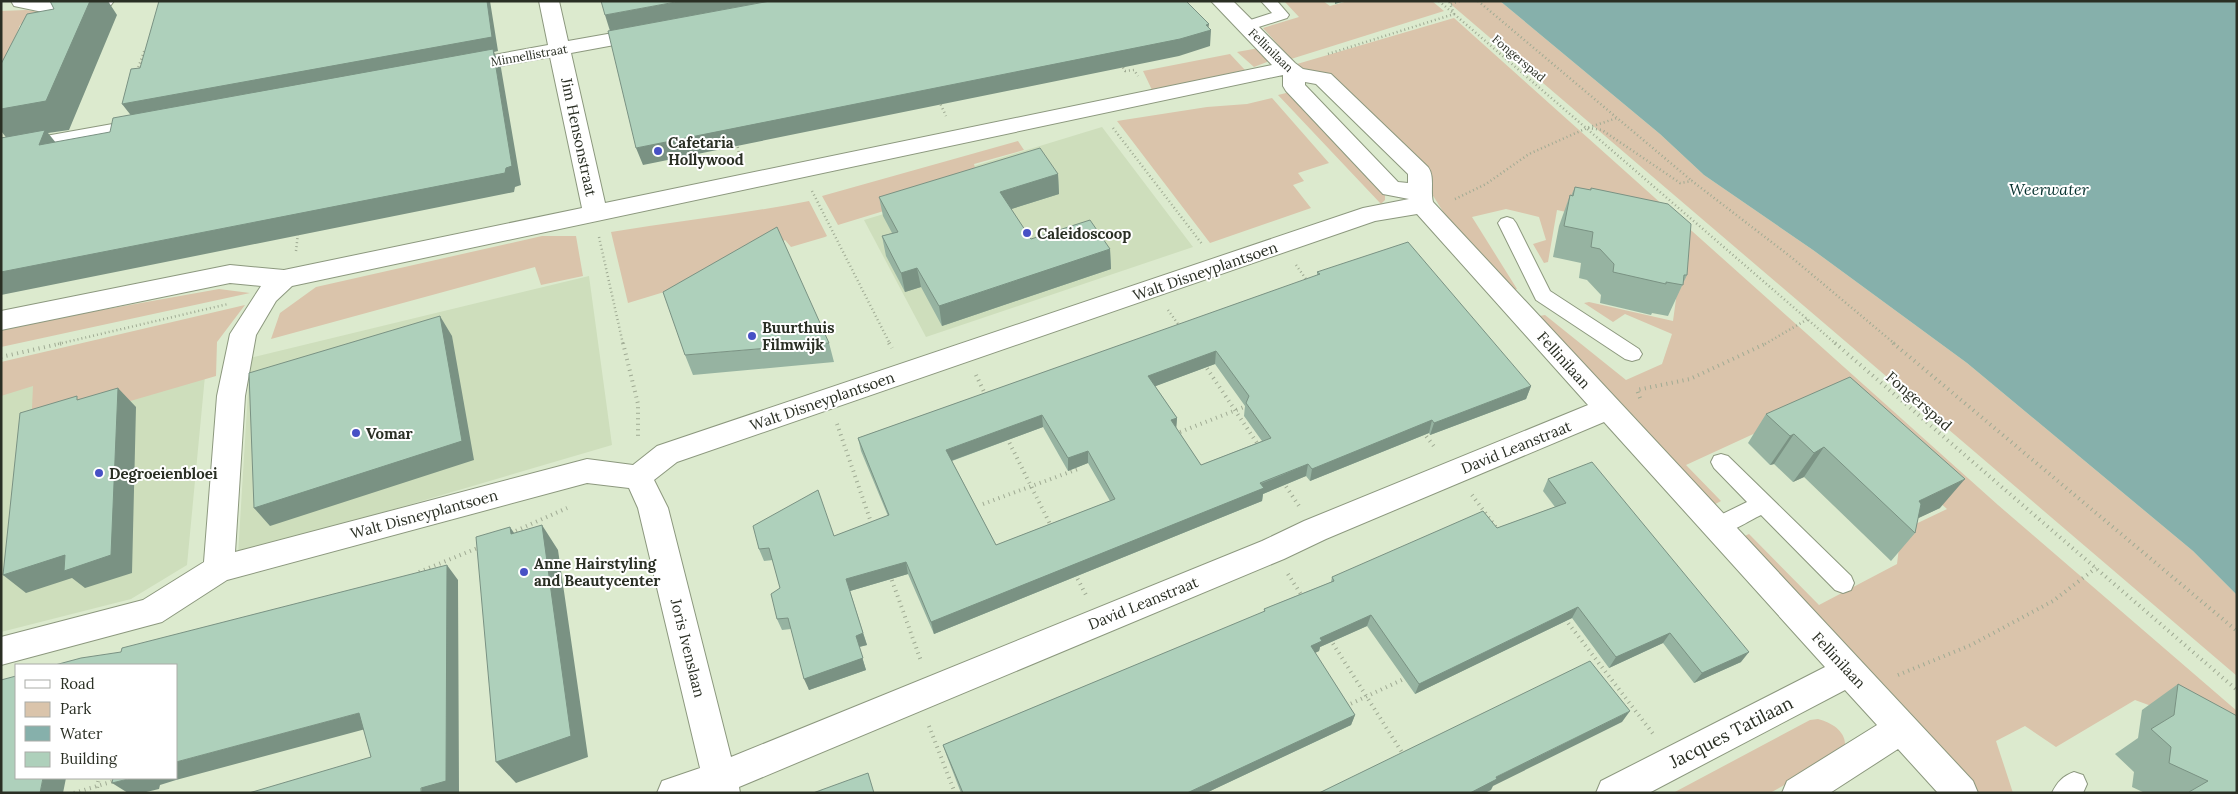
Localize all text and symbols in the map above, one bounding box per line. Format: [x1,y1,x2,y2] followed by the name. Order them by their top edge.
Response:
[1246,25,1296,75] street label: Fellinilaan
[1489,31,1549,85] street label: Fongerspad
[489,41,569,69] street label: Minnellistraat
[557,75,601,198] street label: Jim Hensonstraat
[668,133,744,169] place label: Cafetaria Hollywood
[652,145,664,157] marker: Cafetaria Hollywood
[2009,179,2090,199] water label: Weerwater
[1037,224,1131,243] place label: Caleidoscoop
[1021,227,1033,239] marker: Caleidoscoop
[1130,237,1280,305] street label: Walt Disneyplantsoen
[762,318,834,354] place label: Buurthuis Filmwijk
[1533,327,1595,393] street label: Fellinilaan
[746,330,758,342] marker: Buurthuis Filmwijk
[747,367,897,435] street label: Walt Disneyplantsoen
[1882,367,1956,435] street label: Fongerspad
[1458,416,1574,478] street label: David Leanstraat
[366,424,414,443] place label: Vomar
[350,427,362,439] marker: Vomar
[109,464,218,483] place label: Degroeienbloei
[93,467,105,479] marker: Degroeienbloei
[348,485,500,543] street label: Walt Disneyplantsoen
[534,554,661,590] place label: Anne Hairstyling and Beautycenter
[518,566,530,578] marker: Anne Hairstyling and Beautycenter
[1085,572,1201,634] street label: David Leanstraat
[666,596,709,699] street label: Joris Ivenslaan
[1808,628,1870,692] street label: Fellinilaan
[15,664,178,779] legend
[60,674,95,693] text: Road
[1664,691,1797,774] street label: Jacques Tatilaan
[60,699,91,718] text: Park
[60,724,103,743] text: Water
[60,749,118,768] text: Building

